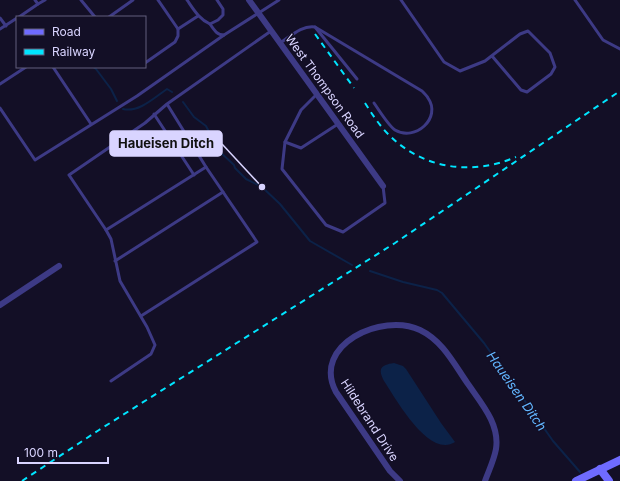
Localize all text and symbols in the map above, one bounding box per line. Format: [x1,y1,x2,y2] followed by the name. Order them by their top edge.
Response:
[16,16,146,68] legend
[52,24,81,39] text: Road
[282,31,368,141] street label: West Thompson Road
[52,44,96,59] text: Railway
[110,131,222,156] callout: Haueisen Ditch
[118,135,214,151] text: Haueisen Ditch
[484,348,551,434] water label: Haueisen Ditch
[338,376,402,464] street label: Hildebrand Drive
[18,439,108,465] scale bar
[24,445,58,460] text: 100 m

